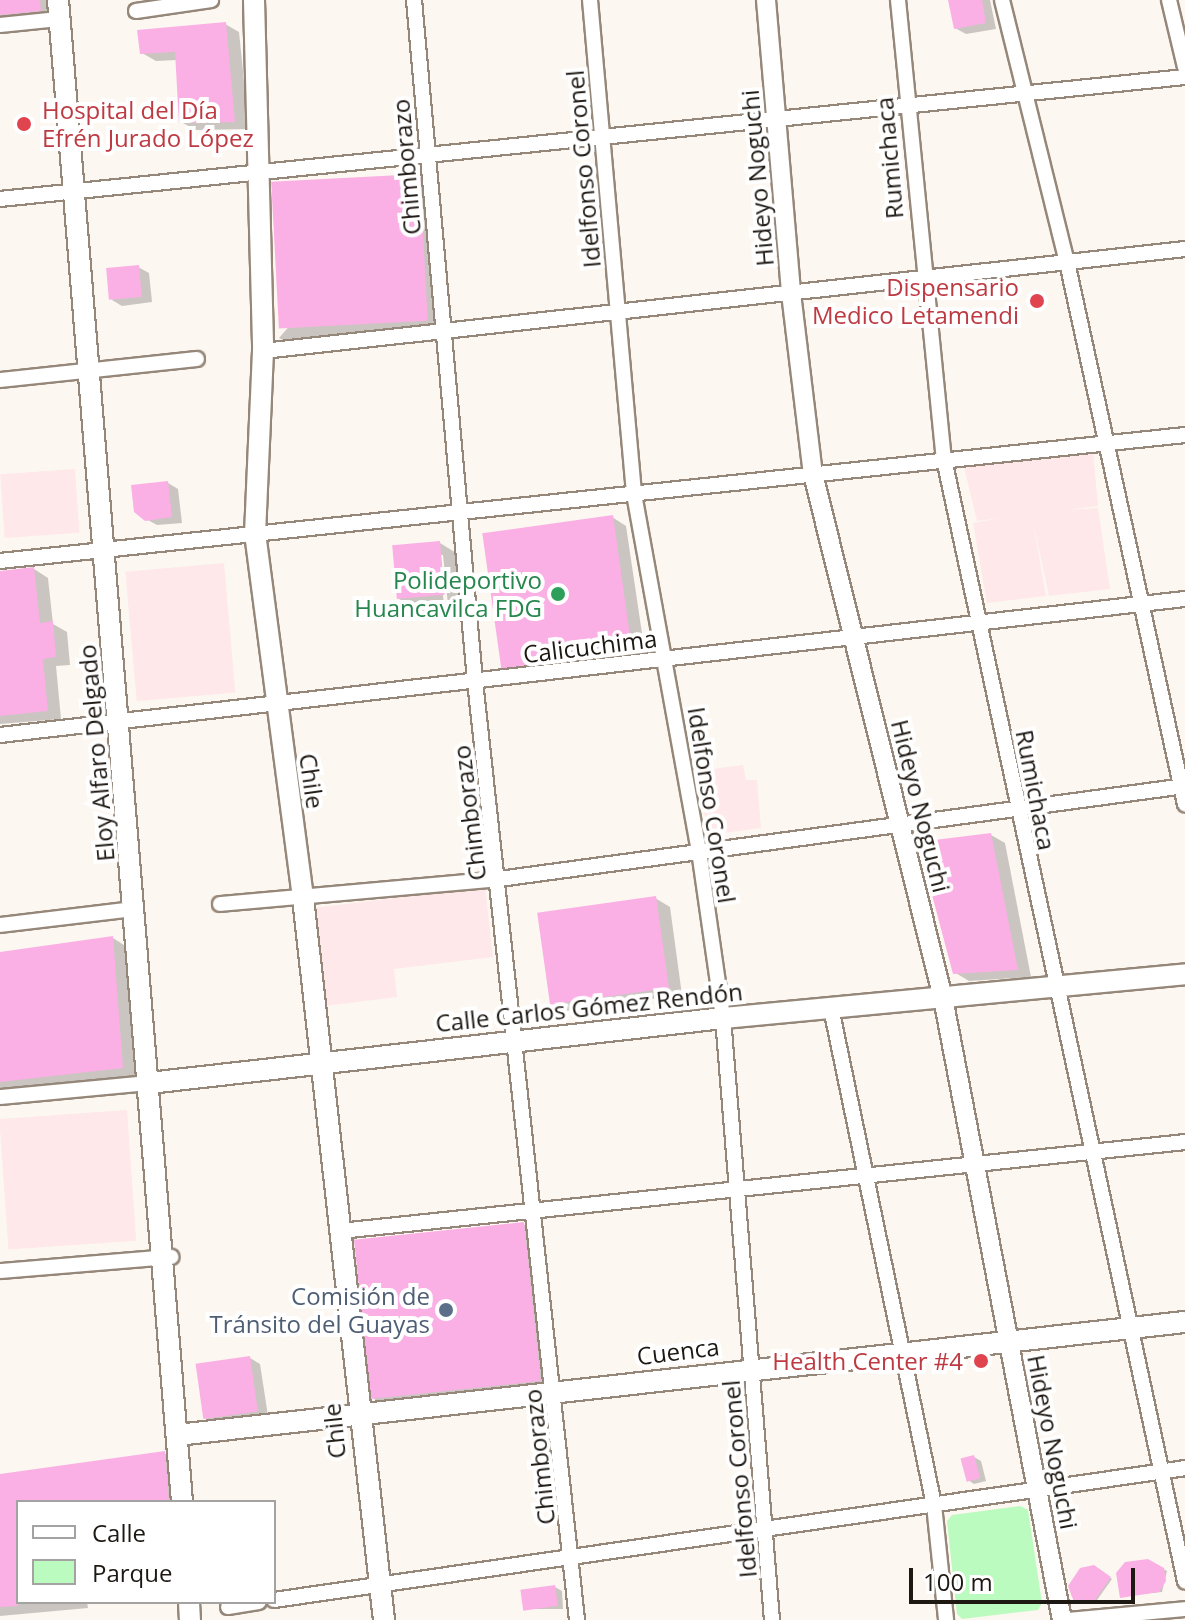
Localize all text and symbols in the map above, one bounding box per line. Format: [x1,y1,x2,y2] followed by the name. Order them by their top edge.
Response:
[560,69,606,269] street label: Idelfonso Coronel
[735,89,779,267] street label: Hideyo Noguchi
[42,96,254,152] place label: Hospital del Día Efrén Jurado López
[869,96,909,220] street label: Rumichaca
[386,98,426,236] street label: Chimborazo
[13,113,35,135] marker: Hospital del Día Efrén Jurado López
[812,273,1019,329] place label: Dispensario Medico Letamendi
[1026,290,1048,312] marker: Dispensario Medico Letamendi
[354,566,542,622] place label: Polideportivo Huancavilca FDG
[549,585,567,603] marker: Polideportivo Huancavilca FDG
[521,624,659,668] street label: Calicuchima
[72,643,120,863] street label: Eloy Alfaro Delgado
[682,705,742,905] street label: Idelfonso Coronel
[886,717,956,895] street label: Hideyo Noguchi
[1010,727,1062,853] street label: Rumichaca
[446,744,492,882] street label: Chimborazo
[294,752,330,810] street label: Chile
[434,977,744,1037] street label: Calle Carlos Gómez Rendón
[209,1282,430,1338] place label: Comisión de Tránsito del Guayas
[437,1301,455,1319] marker: Comisión de Tránsito del Guayas
[635,1332,721,1370] street label: Cuenca
[772,1347,963,1375] place label: Health Center #4
[970,1350,992,1372] marker: Health Center #4
[1022,1352,1084,1532] street label: Hideyo Noguchi
[716,1379,762,1579] street label: Idelfonso Coronel
[518,1388,560,1526] street label: Chimborazo
[317,1402,351,1460] street label: Chile
[16,1500,276,1604] legend
[92,1516,146,1549] text: Calle
[913,1552,1139,1602] scale bar
[92,1556,172,1589] text: Parque
[923,1565,993,1598] text: 100 m

